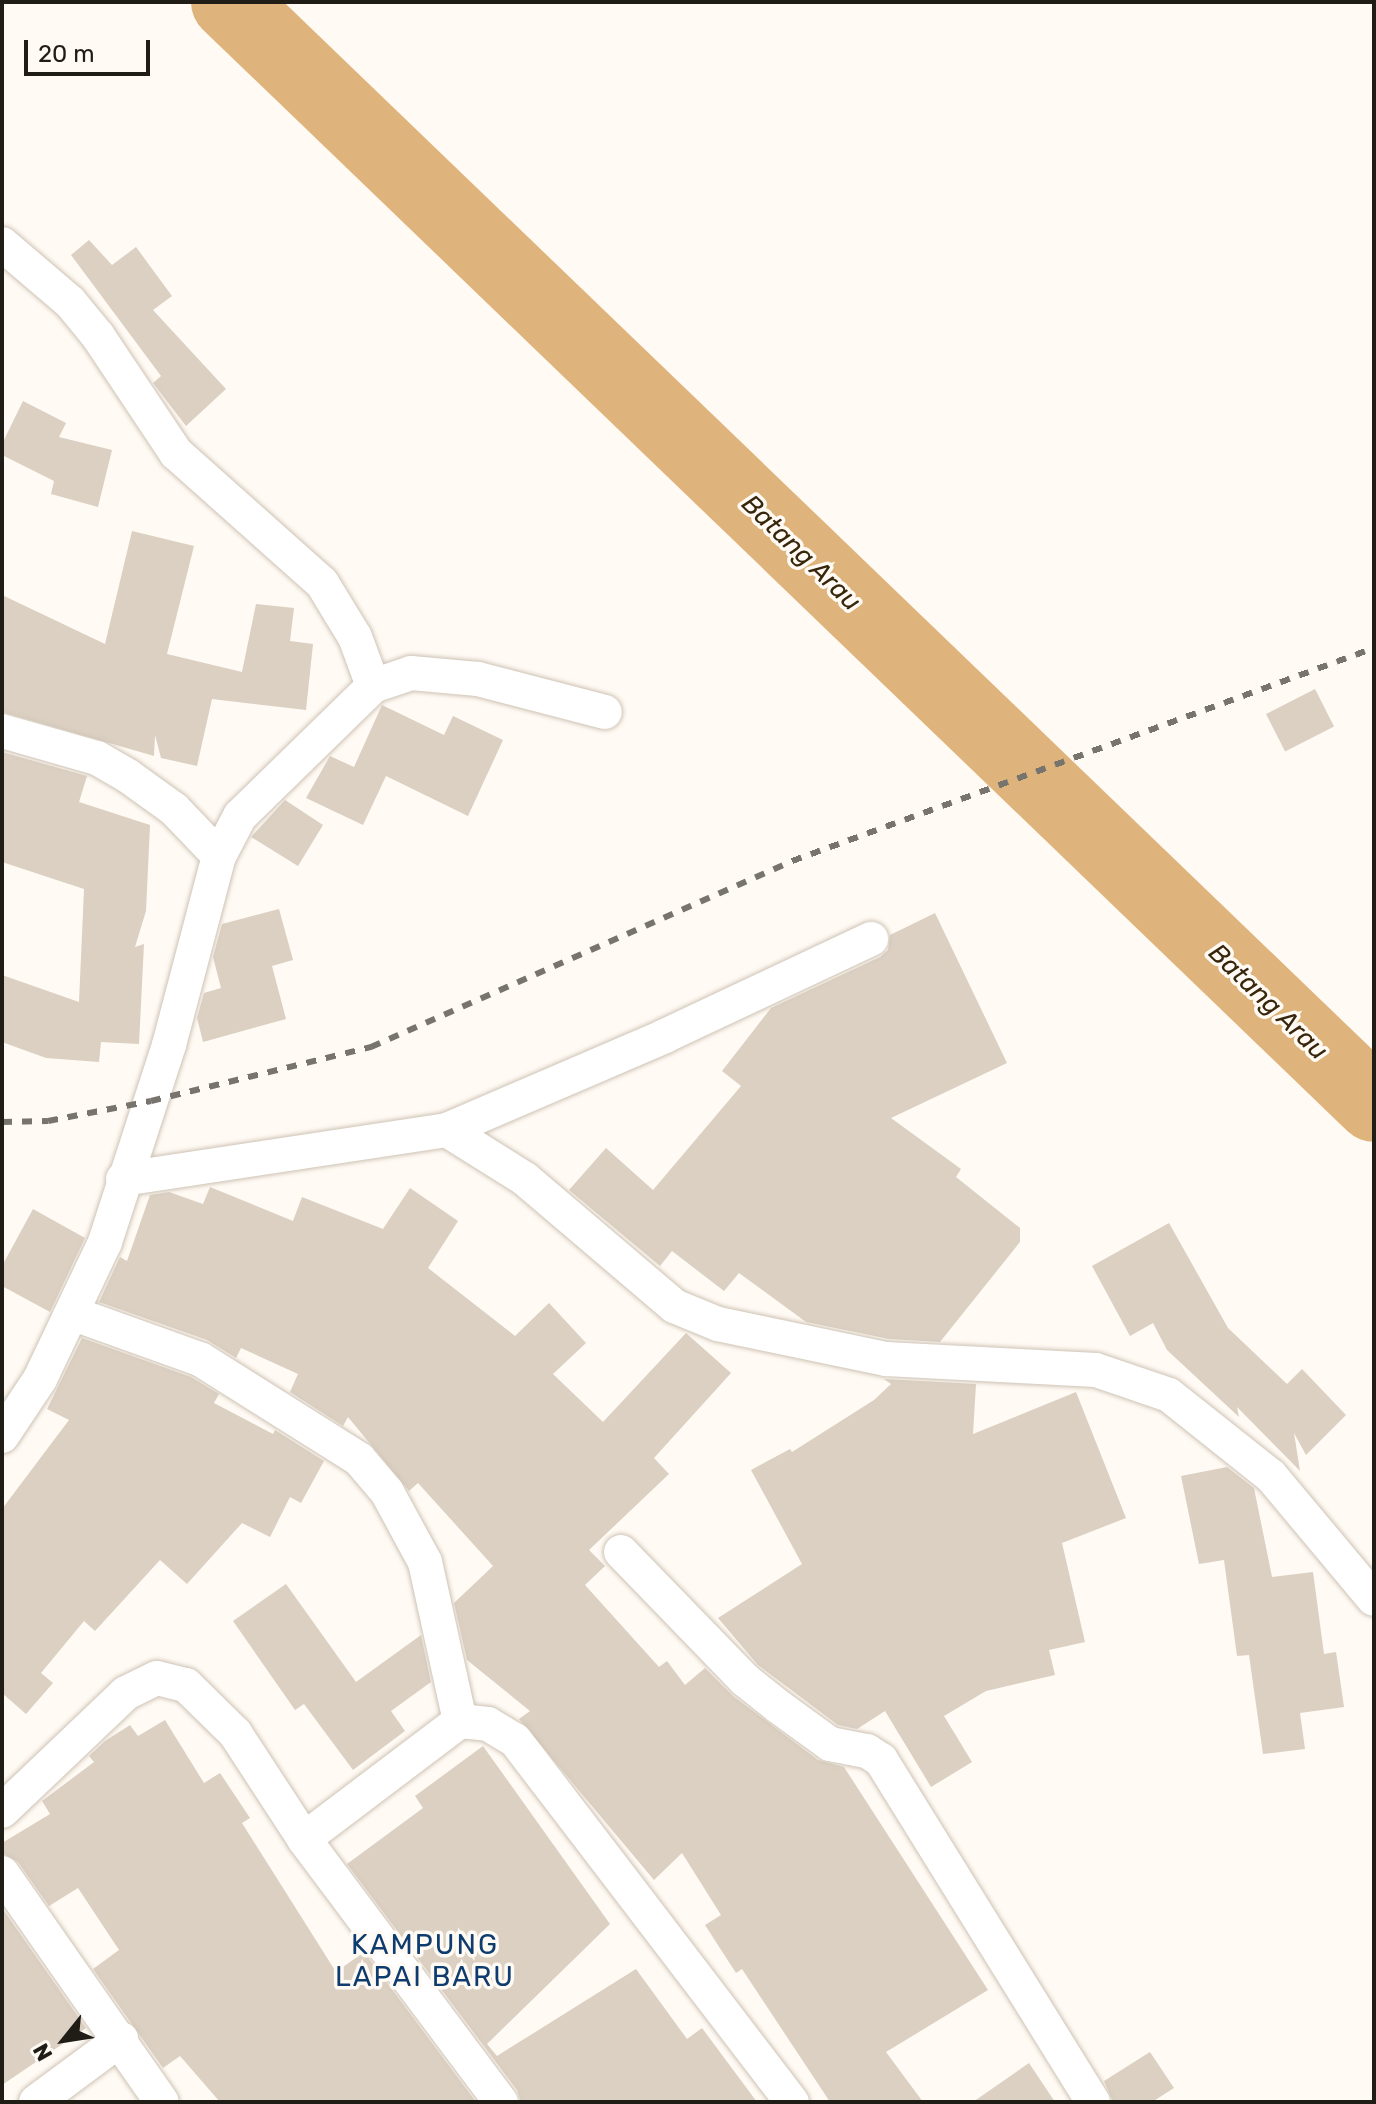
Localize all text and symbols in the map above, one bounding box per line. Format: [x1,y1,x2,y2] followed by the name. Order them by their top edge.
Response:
[28,24,154,74] scale bar
[38,40,95,68] text: 20 m
[735,488,867,618] water label: Batang Arau
[1202,937,1334,1067] water label: Batang Arau
[335,1928,515,1994] district label: KAMPUNG LAPAI BARU
[24,2000,104,2080] north arrow
[27,2039,58,2066] text: N

